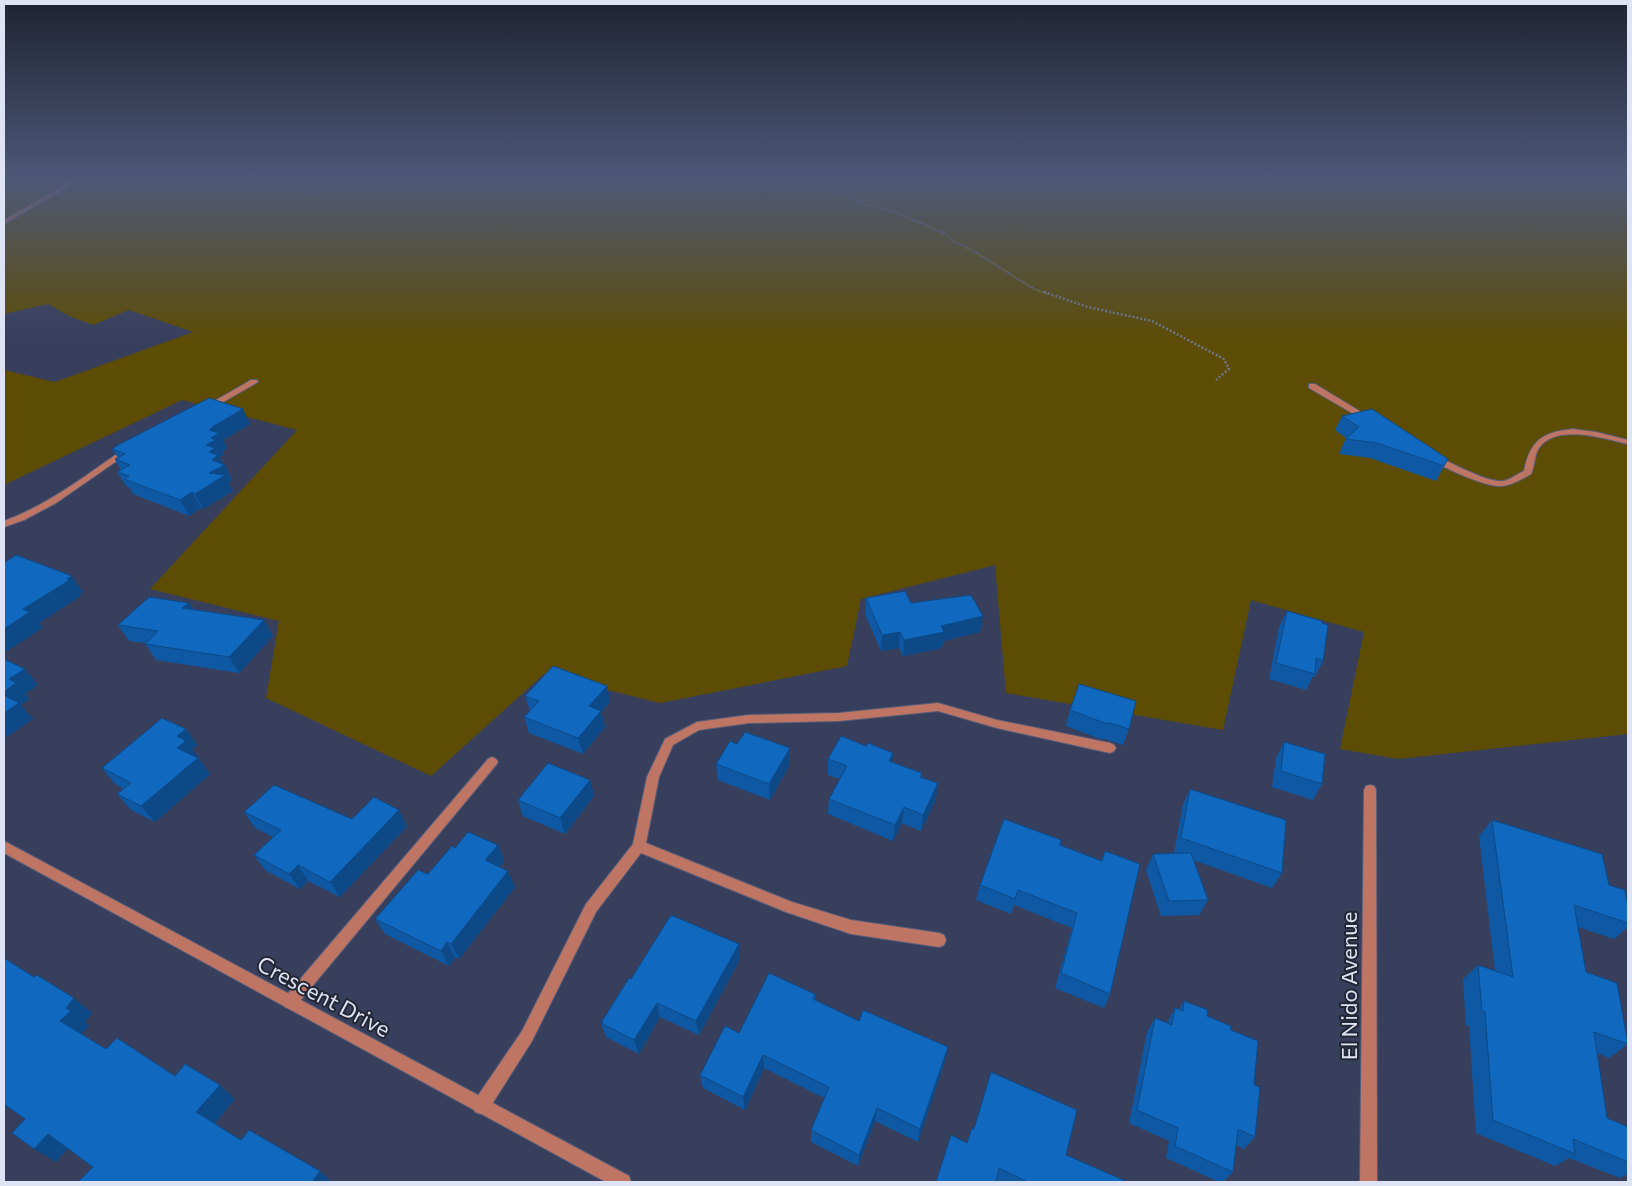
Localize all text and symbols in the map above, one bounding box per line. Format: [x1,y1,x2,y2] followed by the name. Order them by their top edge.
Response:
[1335,912,1362,1060] street label: El Nido Avenue
[253,950,395,1042] street label: Crescent Drive

